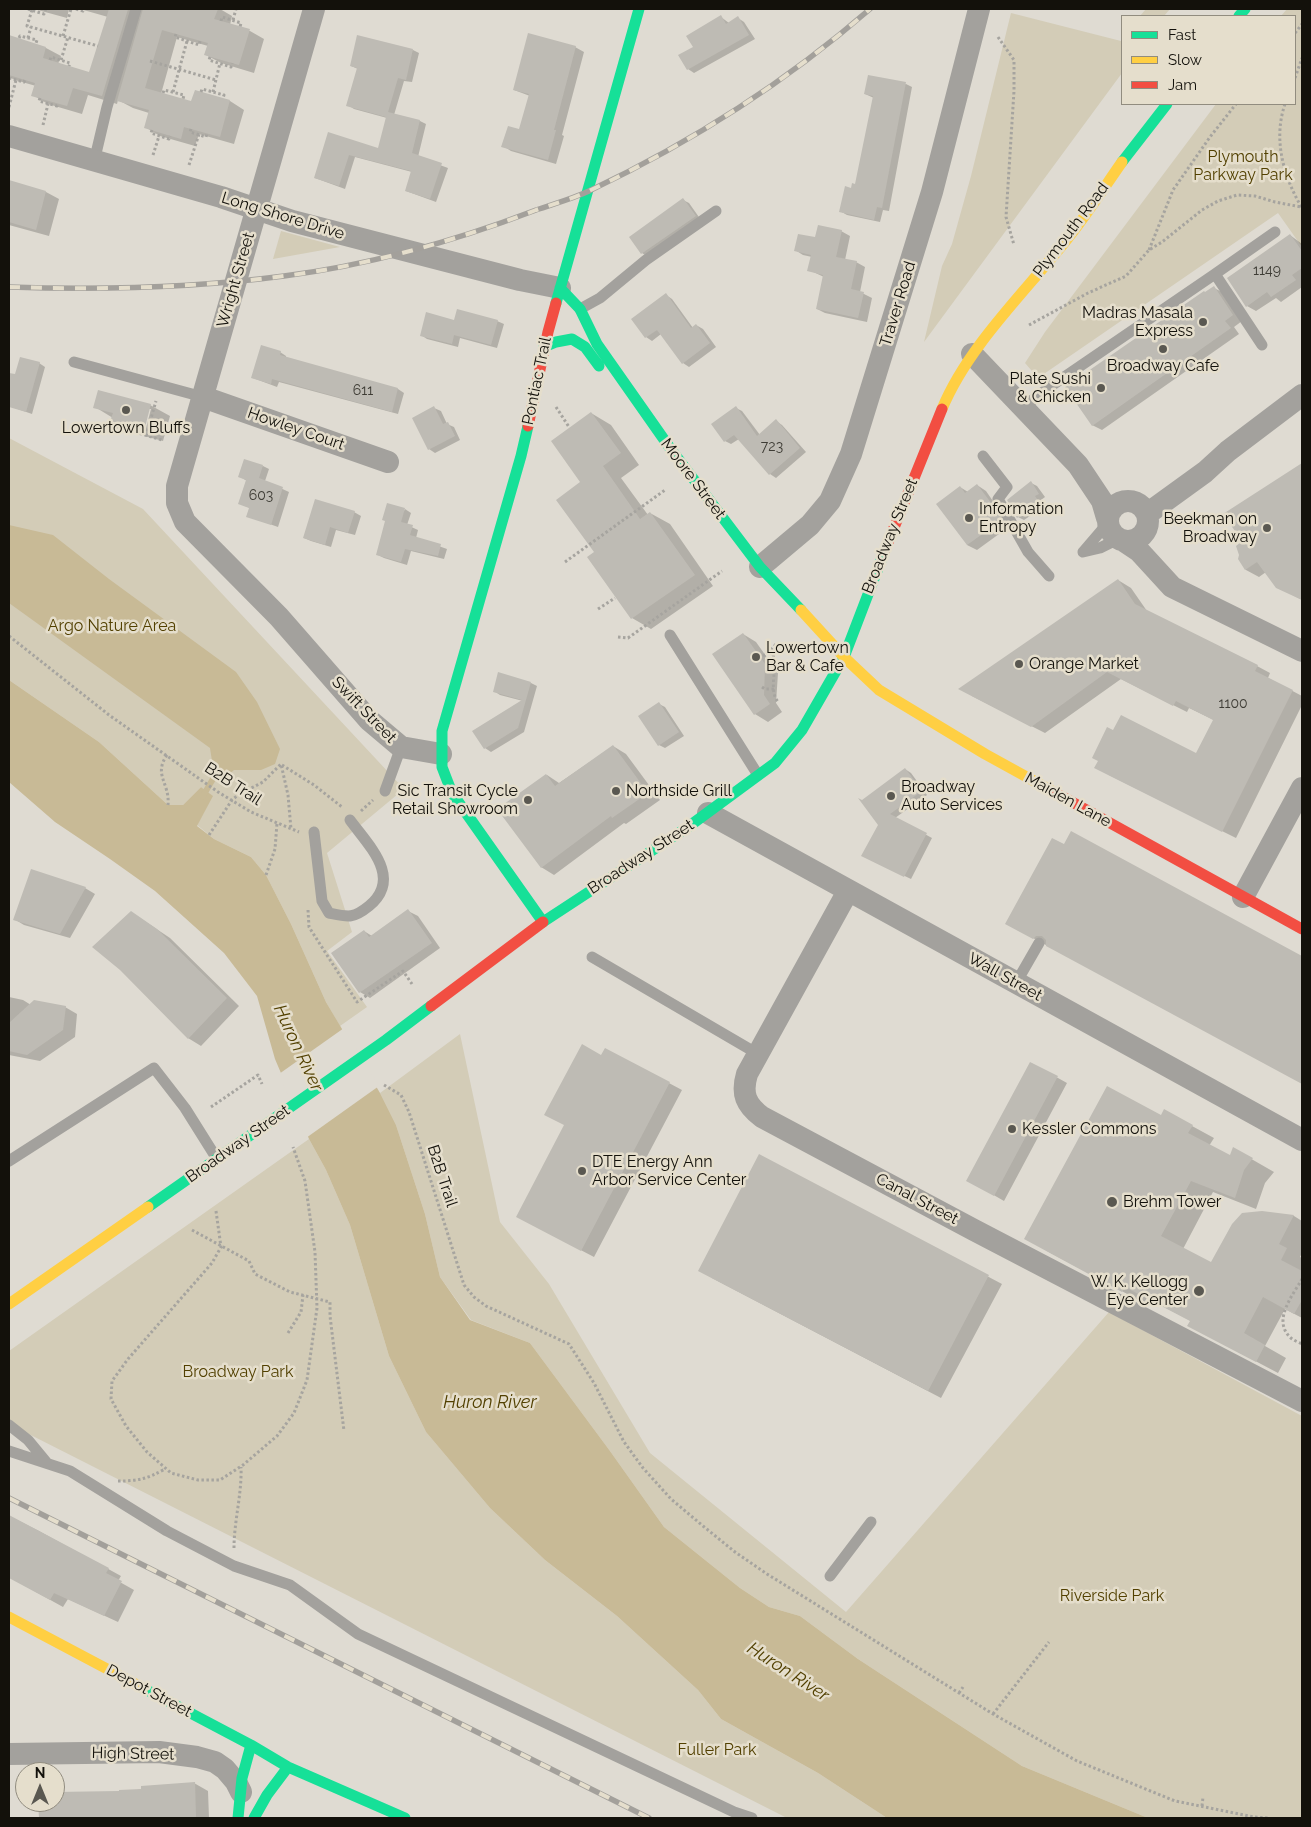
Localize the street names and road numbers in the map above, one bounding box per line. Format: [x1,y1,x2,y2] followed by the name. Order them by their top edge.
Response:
[1029,179,1113,281] street label: Plymouth Road
[219,188,347,244] street label: Long Shore Drive
[213,230,259,330] street label: Wright Street
[876,259,920,349] street label: Traver Road
[518,335,556,427] street label: Pontiac Trail
[245,403,347,455] street label: Howley Court
[656,435,730,523] street label: Moore Street
[858,476,922,596] street label: Broadway Street
[328,673,400,747] street label: Swift Street
[201,758,265,810] street label: B2B Trail
[1022,768,1114,832] street label: Maiden Lane
[584,816,698,898] street label: Broadway Street
[965,949,1045,1005] street label: Wall Street
[182,1101,294,1187] street label: Broadway Street
[423,1143,461,1209] street label: B2B Trail
[873,1169,961,1229] street label: Canal Street
[103,1660,195,1722] street label: Depot Street
[91,1744,175,1764] street label: High Street

